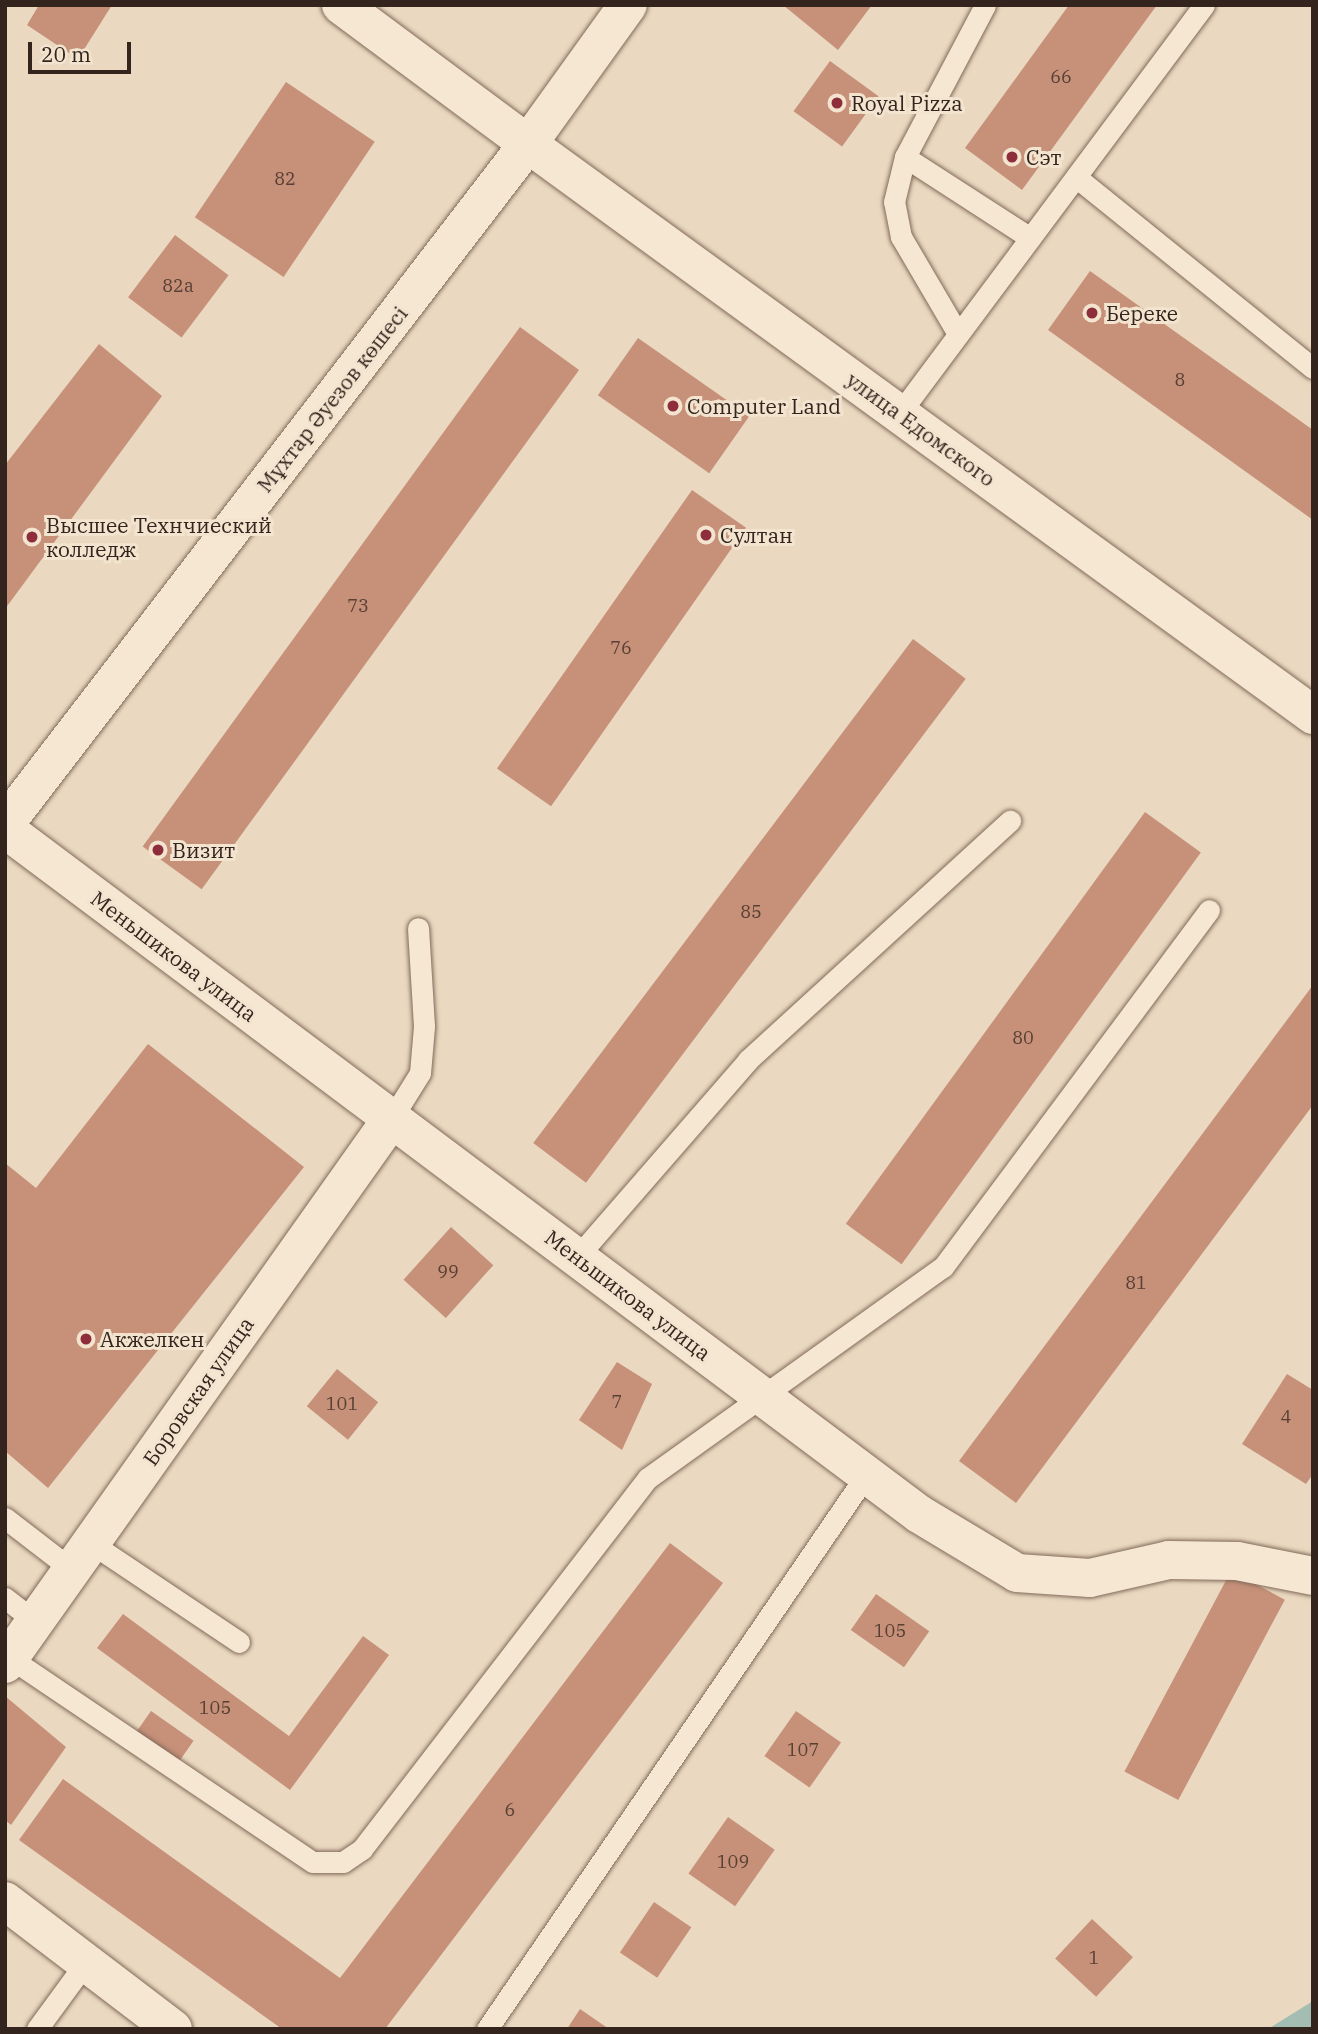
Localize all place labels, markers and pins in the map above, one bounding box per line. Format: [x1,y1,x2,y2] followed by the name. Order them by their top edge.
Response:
[851,90,963,116] place label: Royal Pizza
[829,95,845,111] marker: Royal Pizza
[1026,144,1062,170] place label: Сэт
[1004,149,1020,165] marker: Сэт
[1106,300,1178,326] place label: Береке
[1084,305,1100,321] marker: Береке
[687,393,841,419] place label: Computer Land
[665,398,681,414] marker: Computer Land
[46,512,272,562] place label: Высшее Технчиеский колледж
[720,522,793,548] place label: Султан
[698,527,714,543] marker: Султан
[24,529,40,545] marker: Высшее Технчиеский колледж
[172,837,235,863] place label: Визит
[150,842,166,858] marker: Визит
[100,1326,204,1352] place label: Акжелкен
[78,1331,94,1347] marker: Акжелкен

